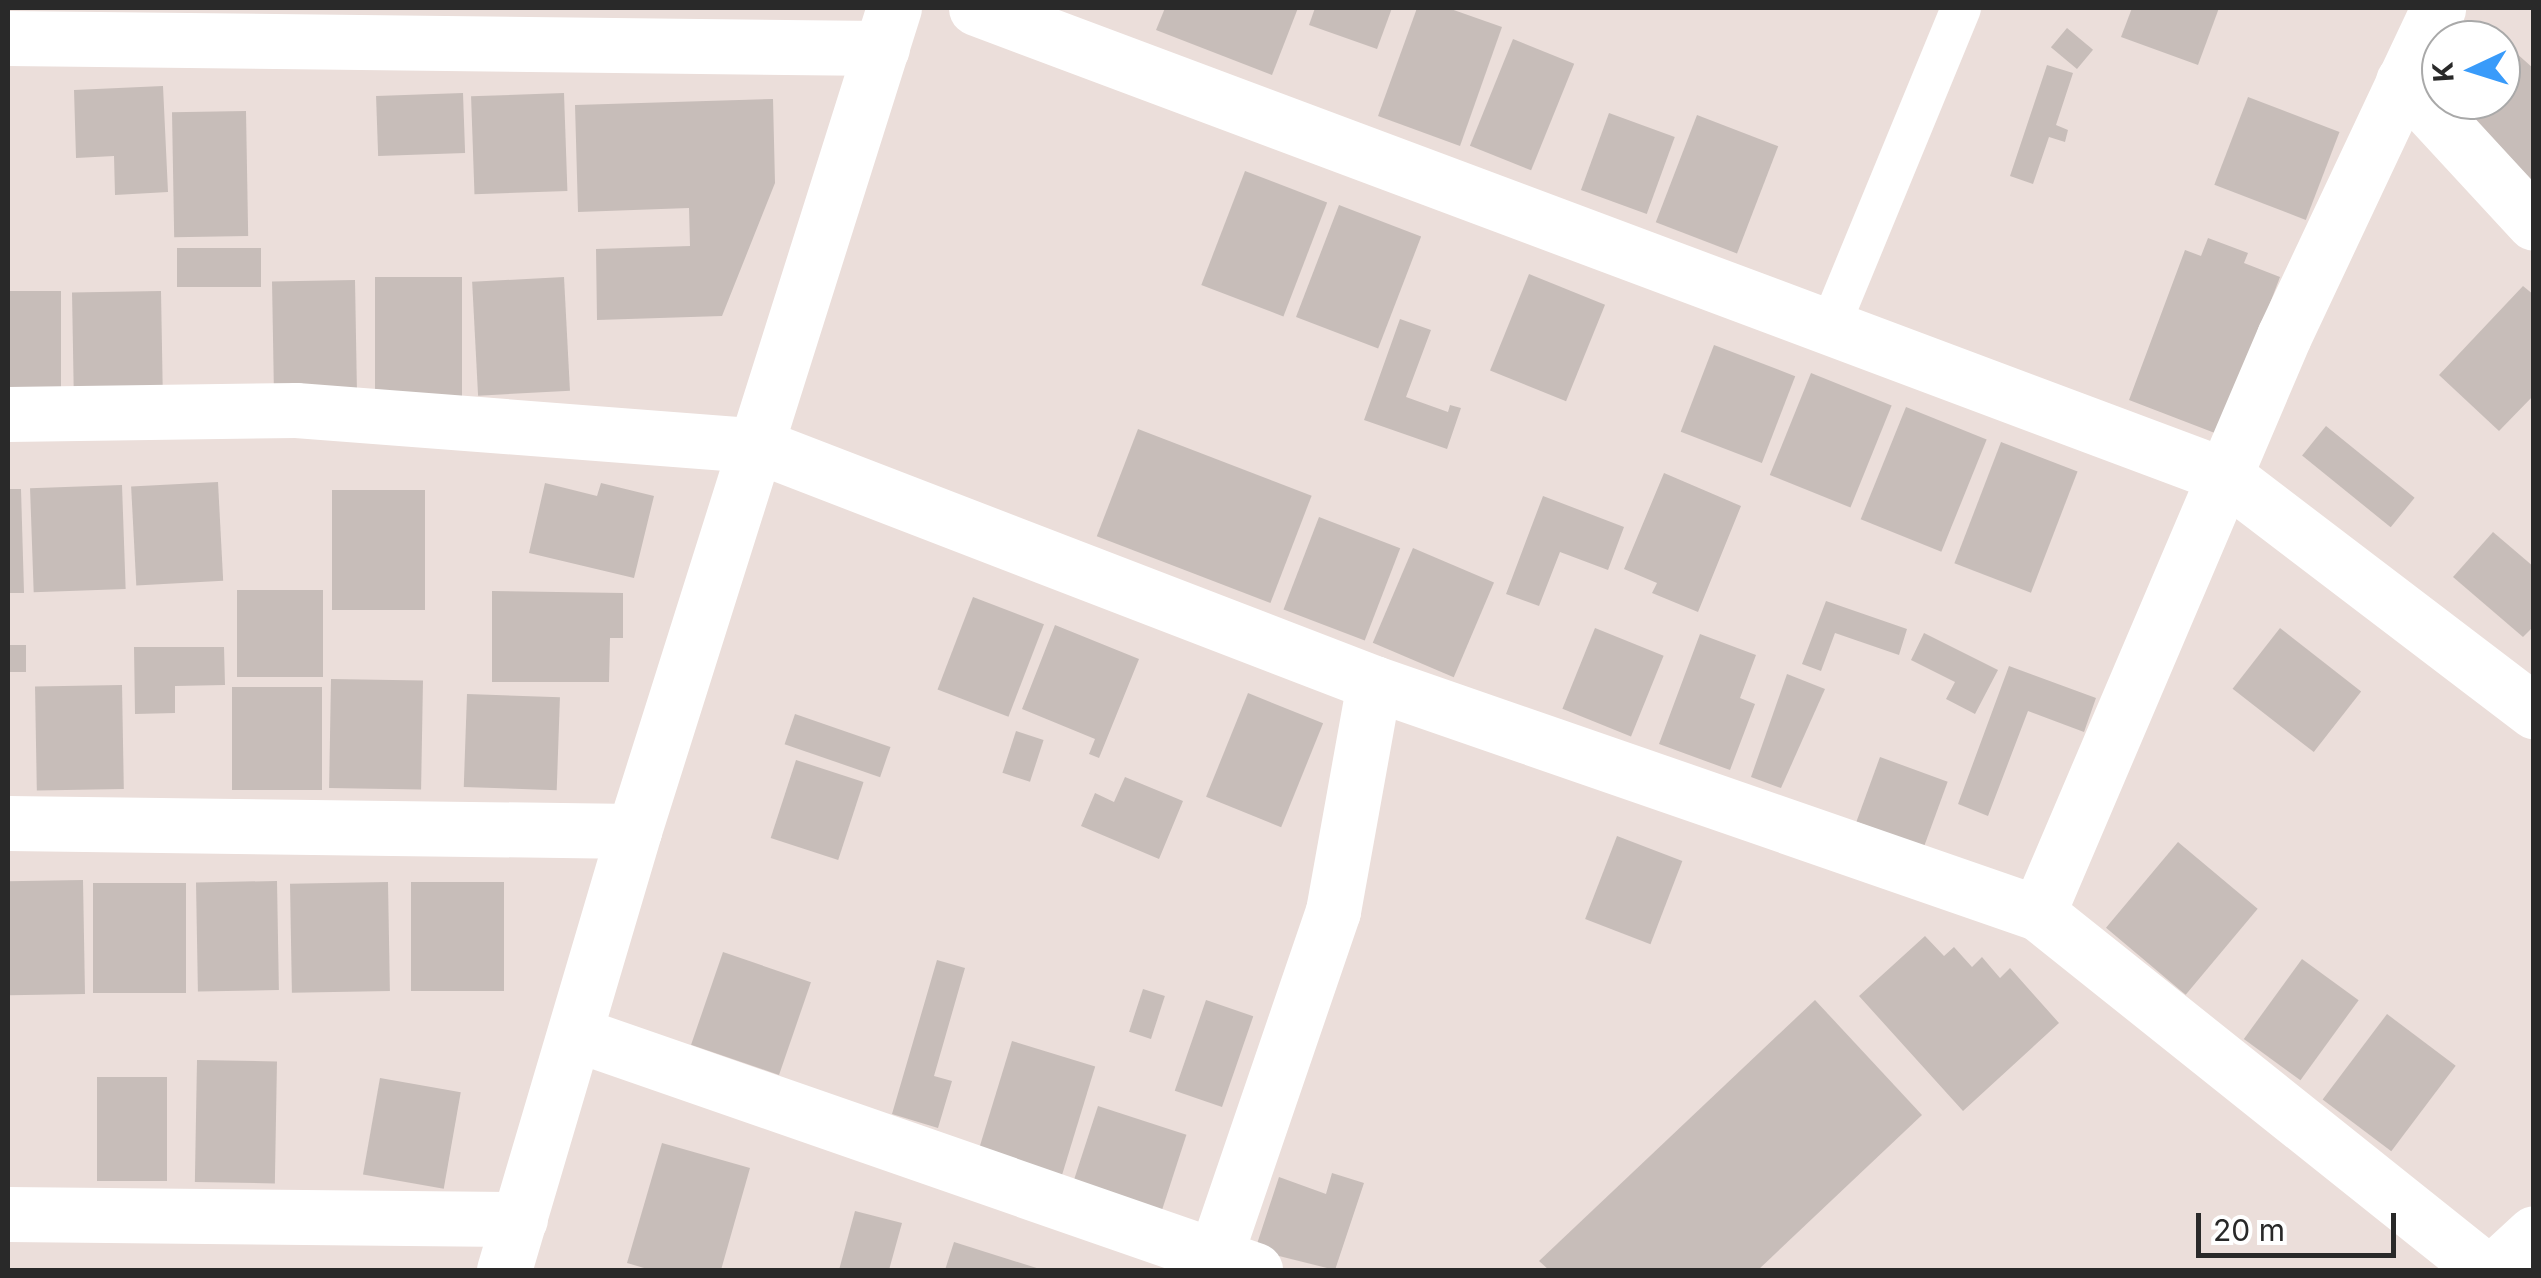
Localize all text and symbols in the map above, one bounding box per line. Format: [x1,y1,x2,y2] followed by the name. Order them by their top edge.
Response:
[2421,20,2521,120] north arrow
[2425,61,2461,83] text: K
[2201,1193,2401,1255] scale bar
[2213,1212,2285,1248] text: 20 m

